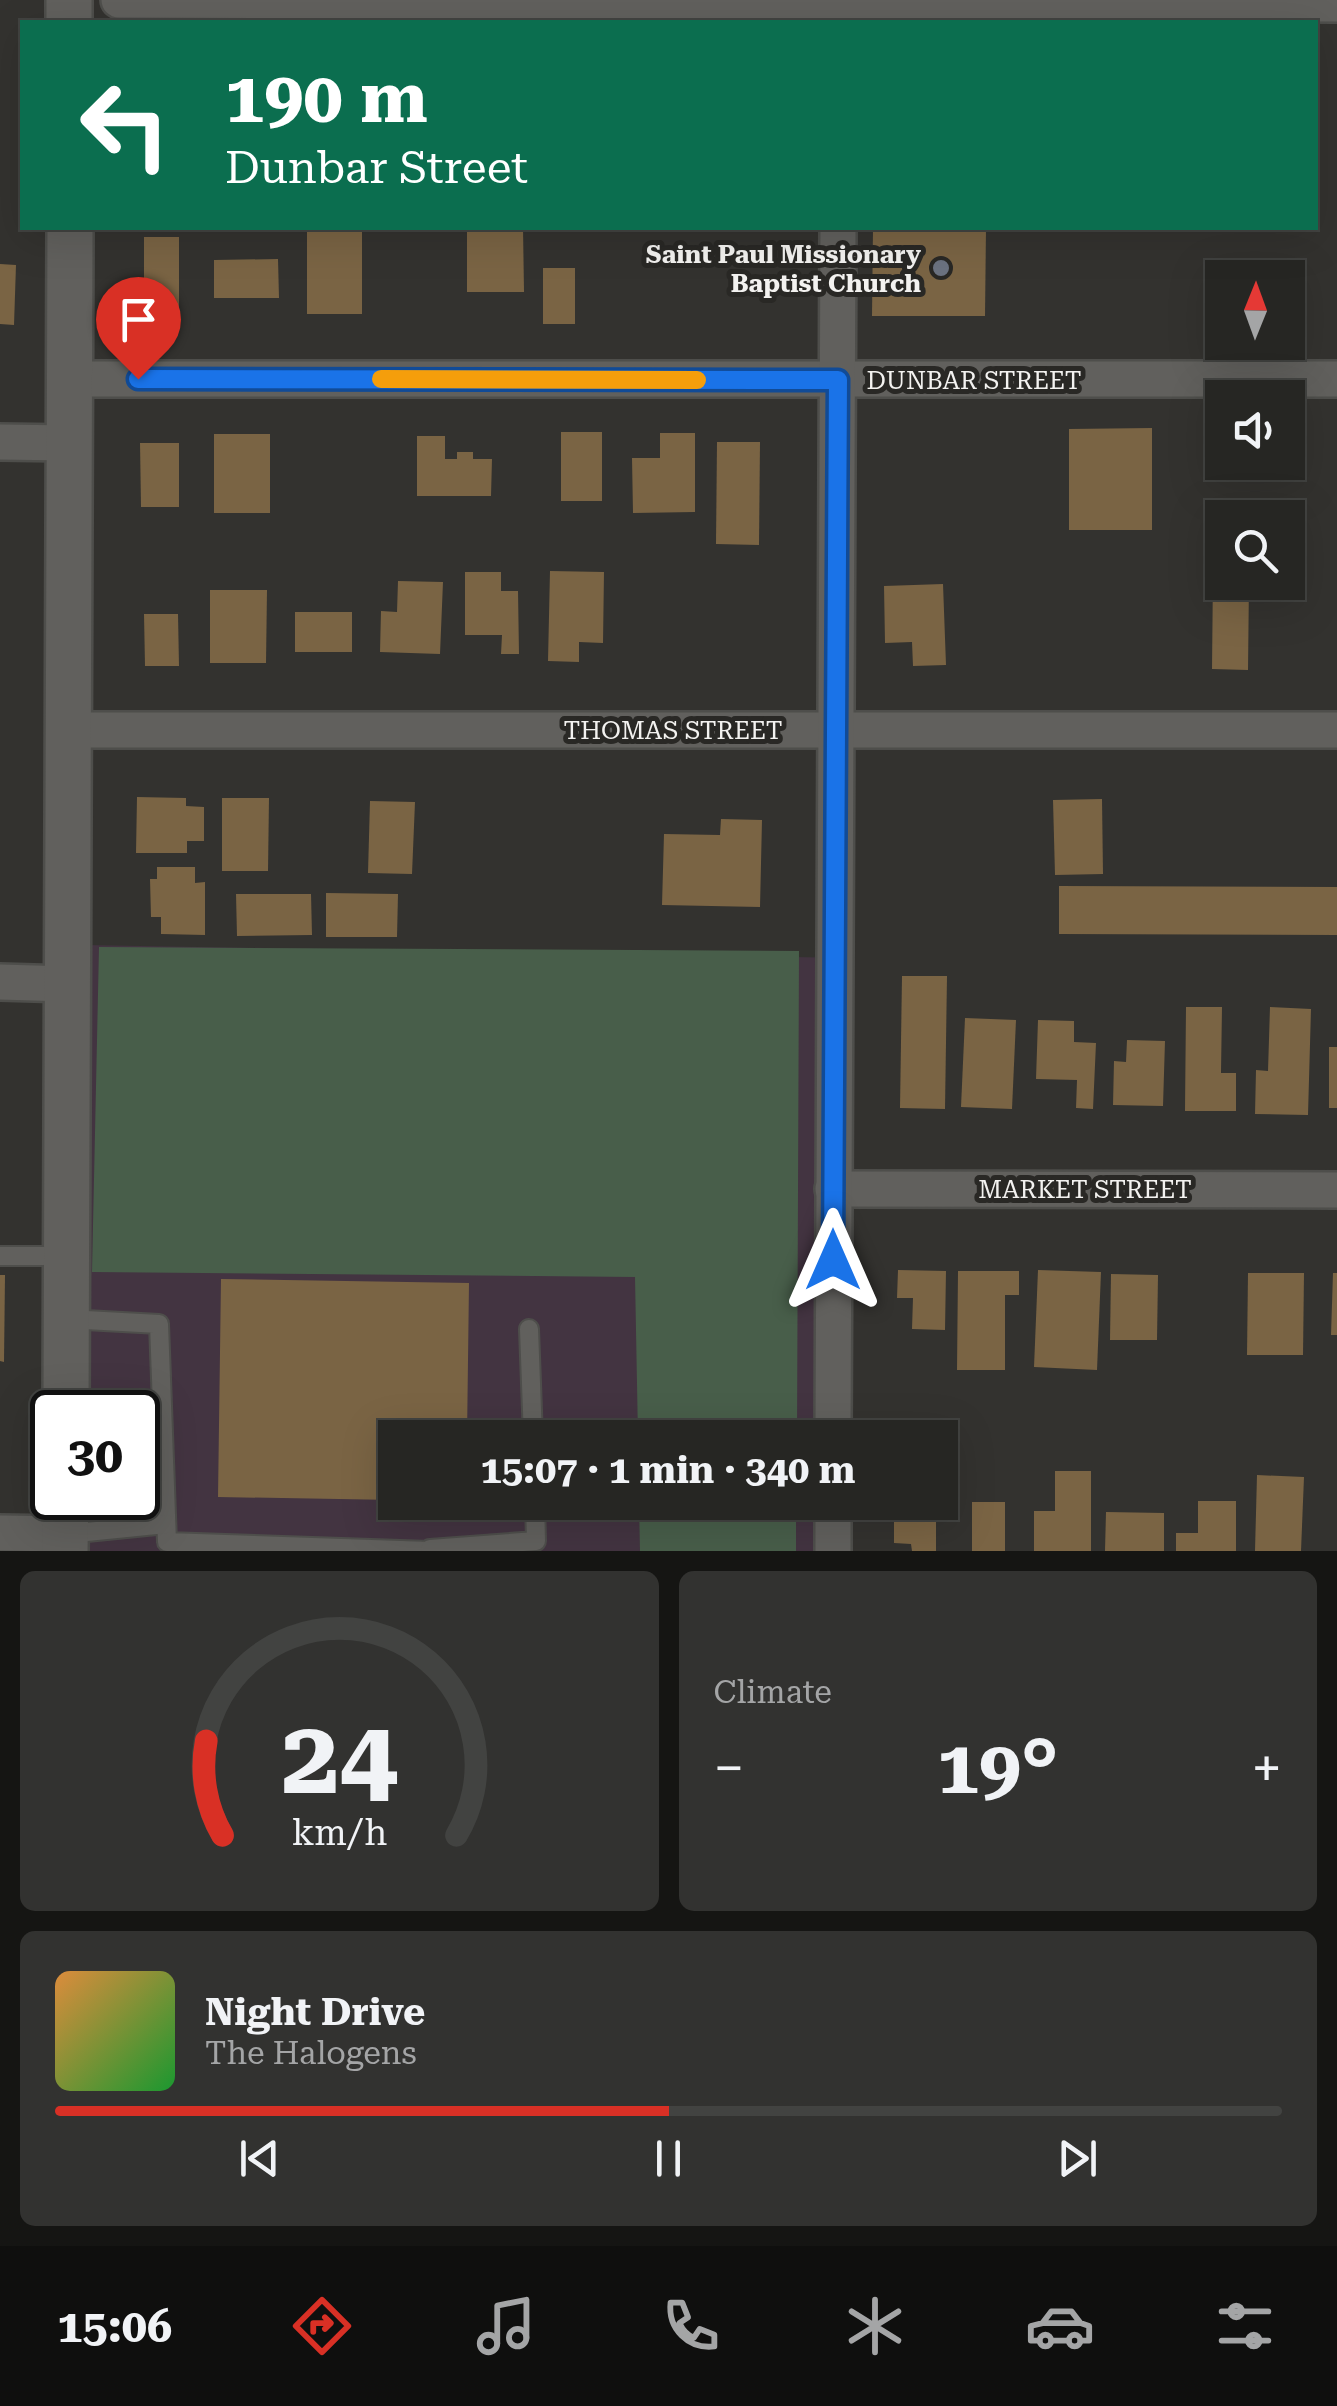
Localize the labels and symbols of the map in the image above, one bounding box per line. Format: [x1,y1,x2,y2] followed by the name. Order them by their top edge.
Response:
[646,240,921,298] place label: Saint Paul Missionary Baptist Church
[930,257,952,279] marker: Saint Paul Missionary Baptist Church
[1205,260,1305,360] north arrow
[96,277,181,380] pin
[867,366,1081,395] street label: DUNBAR STREET
[564,716,782,745] street label: THOMAS STREET
[978,1175,1192,1204] street label: MARKET STREET
[781,1208,885,1312] position arrow
[30,1390,160,1520] speed limit sign: 30

